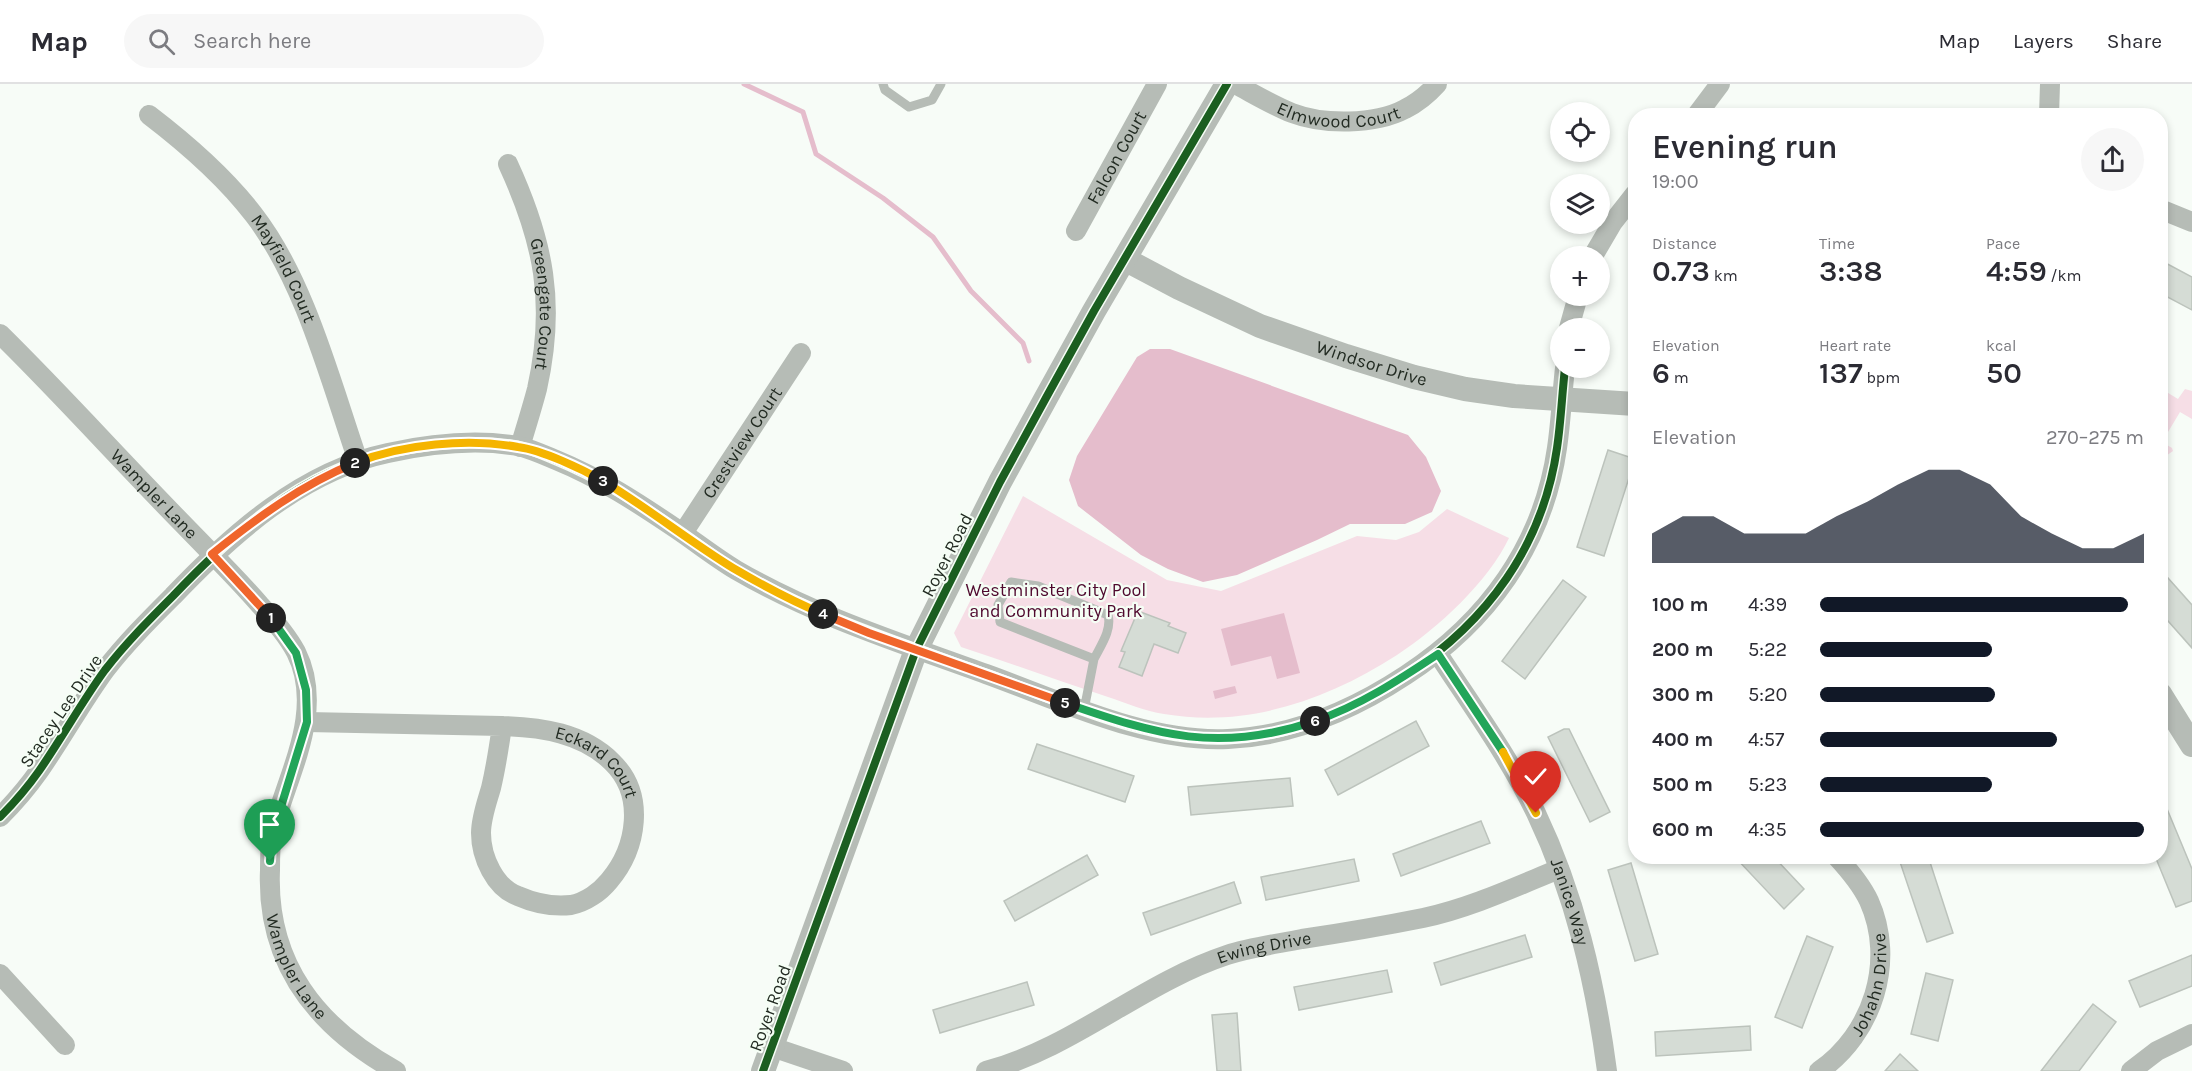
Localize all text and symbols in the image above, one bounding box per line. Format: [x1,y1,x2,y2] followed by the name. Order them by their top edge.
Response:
[124,14,544,68] search box
[30,25,88,58] text: Map
[145,25,178,58] icon: search
[193,28,311,54] text: Search here
[1938,29,1980,53] text: Map
[2013,29,2074,53] text: Layers
[2107,29,2162,53] text: Share
[1273,97,1404,133] street label: Elmwood Court
[1550,102,1610,378] map controls
[1550,102,1610,162] button: locate
[1082,107,1151,208] street label: Falcon Court
[1652,128,1838,166] text: Evening run
[2081,128,2144,191] button: share
[1652,170,1699,193] text: 19:00
[1550,174,1610,234] button: layers
[246,210,321,326] street label: Mayfield Court
[1652,234,1717,253] text: Distance
[1819,234,1855,253] text: Time
[1986,234,2020,253] text: Pace
[525,236,557,372] street label: Greengate Court
[1550,246,1610,306] button: +
[1652,253,1710,289] text: 0.73
[1819,253,1883,289] text: 3:38
[1986,253,2047,289] text: 4:59
[1710,266,1738,285] text: km
[2047,266,2081,285] text: /km
[1550,318,1610,378] button: −
[1313,335,1429,391] street label: Windsor Drive
[1652,336,1720,355] text: Elevation
[1819,336,1891,355] text: Heart rate
[1986,336,2017,355] text: kcal
[1652,355,1670,391] text: 6
[1819,355,1863,391] text: 137
[1986,355,2022,391] text: 50
[1670,368,1689,387] text: m
[1863,368,1900,387] text: bpm
[698,382,787,503] street label: Crestview Court
[1652,426,1737,449] text: Elevation
[2046,426,2144,449] text: 270–275 m
[106,444,202,544] street label: Wampler Lane
[340,448,370,478] pin: 2
[350,453,360,472] text: 2
[588,466,618,496] pin: 3
[598,471,608,490] text: 3
[917,510,977,600] street label: Royer Road
[966,579,1146,622] park label: Westminster City Pool and Community Park
[1652,593,1708,616] text: 100 m
[1748,593,1787,616] text: 4:39
[808,599,838,629] pin: 4
[256,603,286,633] pin: 1
[818,604,828,623] text: 4
[268,608,274,627] text: 1
[1652,638,1713,661] text: 200 m
[1748,638,1787,661] text: 5:22
[15,650,107,772] street label: Stacey Lee Drive
[1652,683,1714,706] text: 300 m
[1748,683,1787,706] text: 5:20
[1050,688,1080,718] pin: 5
[1060,693,1070,712] text: 5
[1300,706,1330,736] pin: 6
[1310,711,1320,730] text: 6
[553,721,643,801] street label: Eckard Court
[1652,728,1713,751] text: 400 m
[1748,728,1784,751] text: 4:57
[1510,751,1561,813] pin
[1519,760,1552,793] icon: check
[1652,773,1713,796] text: 500 m
[1748,773,1787,796] text: 5:23
[244,799,295,861] pin
[253,808,286,841] icon: arrive
[1652,818,1713,841] text: 600 m
[1748,818,1787,841] text: 4:35
[1546,855,1594,948] street label: Janice Way
[261,912,332,1024] street label: Wampler Lane
[1214,927,1313,969] street label: Ewing Drive
[1846,932,1891,1040] street label: Johahn Drive
[744,962,796,1054] street label: Royer Road

